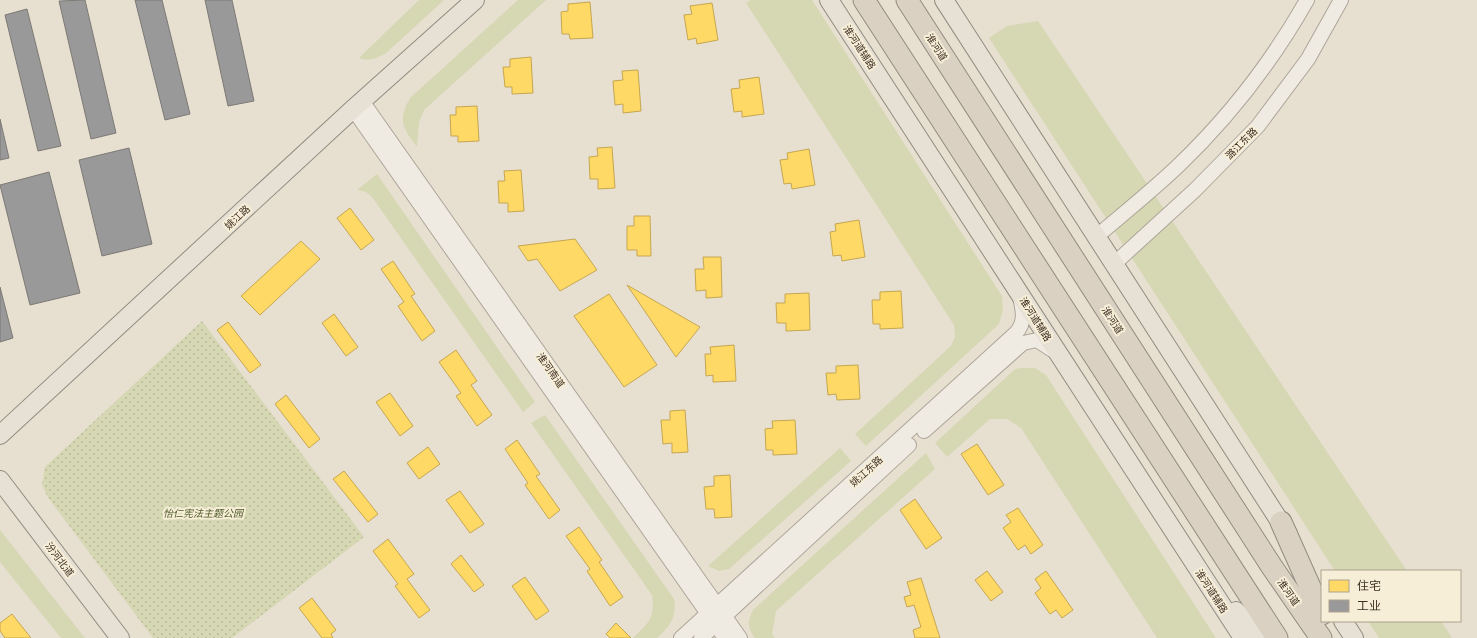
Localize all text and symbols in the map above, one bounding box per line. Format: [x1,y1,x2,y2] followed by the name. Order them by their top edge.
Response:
[841,23,879,72] street label: 淮河道辅路
[923,31,950,63] street label: 淮河道
[1223,125,1260,162] street label: 潞江东路
[222,202,253,232] street label: 姚江路
[1017,295,1054,344] street label: 淮河道辅路
[1099,304,1126,336] street label: 淮河道
[534,350,567,390] street label: 淮河南道
[847,453,886,490] street label: 姚江东路
[163,507,245,520] park label: 怡仁宪法主题公园
[42,539,77,579] street label: 汾河北道
[1193,567,1231,616] street label: 淮河道辅路
[1321,570,1461,622] legend
[1275,576,1303,608] street label: 淮河道
[1357,578,1381,593] text: 住宅
[1357,598,1381,613] text: 工业

